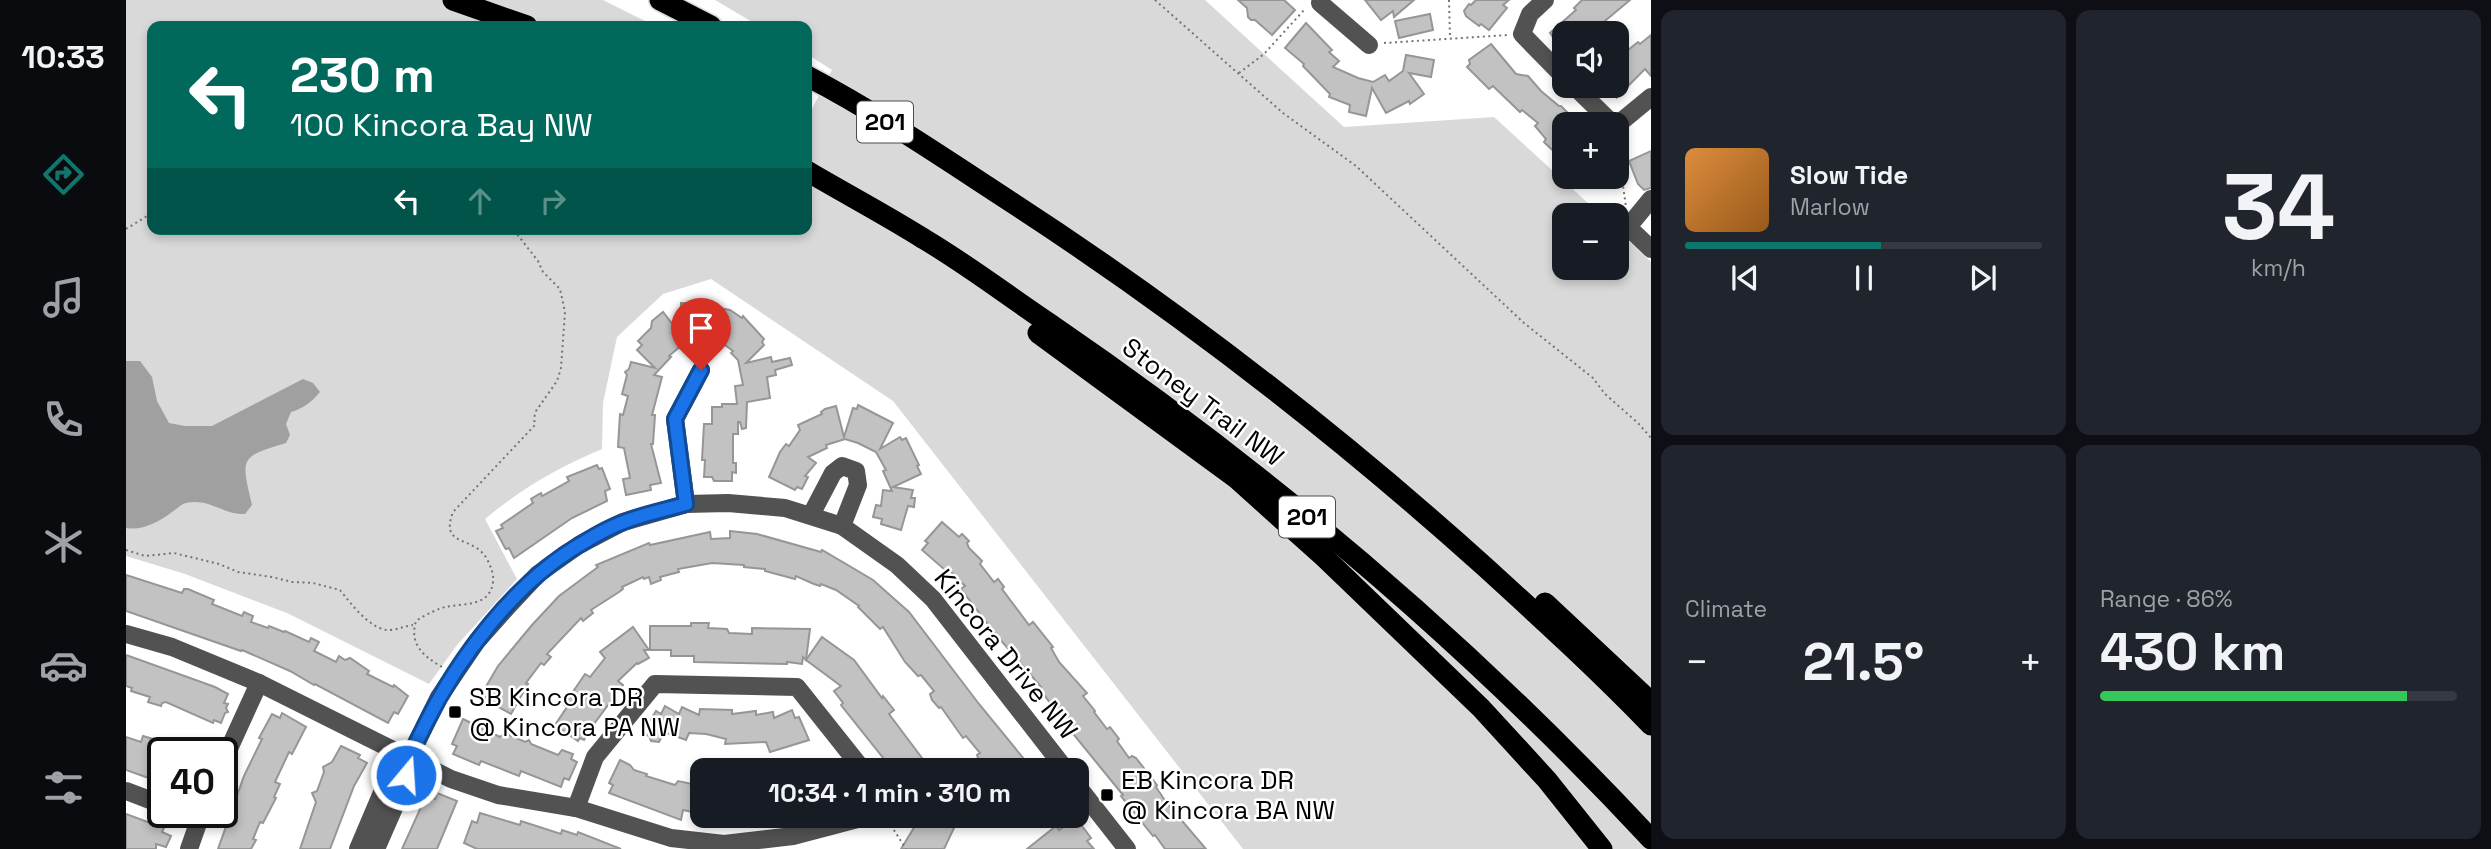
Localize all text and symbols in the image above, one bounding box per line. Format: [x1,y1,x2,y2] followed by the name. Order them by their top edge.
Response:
[1552,21,1629,280] map controls
[1552,21,1629,98] button: sound
[21,37,105,77] text: 10:33
[290,44,435,106] text: 230 m
[175,49,266,140] icon: left
[857,101,913,142] road number: 201
[290,105,593,145] text: 100 Kincora Bay NW
[1552,112,1629,189] button: +
[2222,149,2335,266] text: 34
[39,150,88,199] icon: directions
[1790,158,1908,192] text: Slow Tide
[388,182,426,220] icon: left
[461,182,499,220] icon: ahead
[534,182,572,220] icon: right
[1790,192,1870,222] text: Marlow
[1552,203,1629,280] button: −
[2251,253,2306,283] text: km/h
[1726,259,1764,297] icon: previous
[1845,259,1883,297] icon: pause
[1964,259,2002,297] icon: next
[39,273,88,322] icon: music
[671,298,731,370] pin
[682,309,720,347] icon: arrive
[1115,330,1291,474] street label: Stoney Trail NW
[39,395,88,444] icon: phone
[1279,496,1335,538] road number: 201
[39,518,88,567] icon: climate
[927,562,1085,746] street label: Kincora Drive NW
[2100,584,2233,614] text: Range · 86%
[1685,594,1767,624] text: Climate
[2100,619,2285,685] text: 430 km
[1803,629,1924,695] text: 21.5°
[1685,638,1709,686] text: −
[2018,638,2042,686] text: +
[39,641,88,690] icon: car
[469,680,680,744] place label: SB Kincora DR @ Kincora PA NW
[447,704,463,720] marker: SB Kincora DR @ Kincora PA NW
[147,737,238,828] speed limit sign: 40
[369,738,443,812] position arrow
[39,763,88,812] icon: filters
[1121,763,1335,827] place label: EB Kincora DR @ Kincora BA NW
[768,776,1011,810] text: 10:34 · 1 min · 310 m
[1099,787,1115,803] marker: EB Kincora DR @ Kincora BA NW

